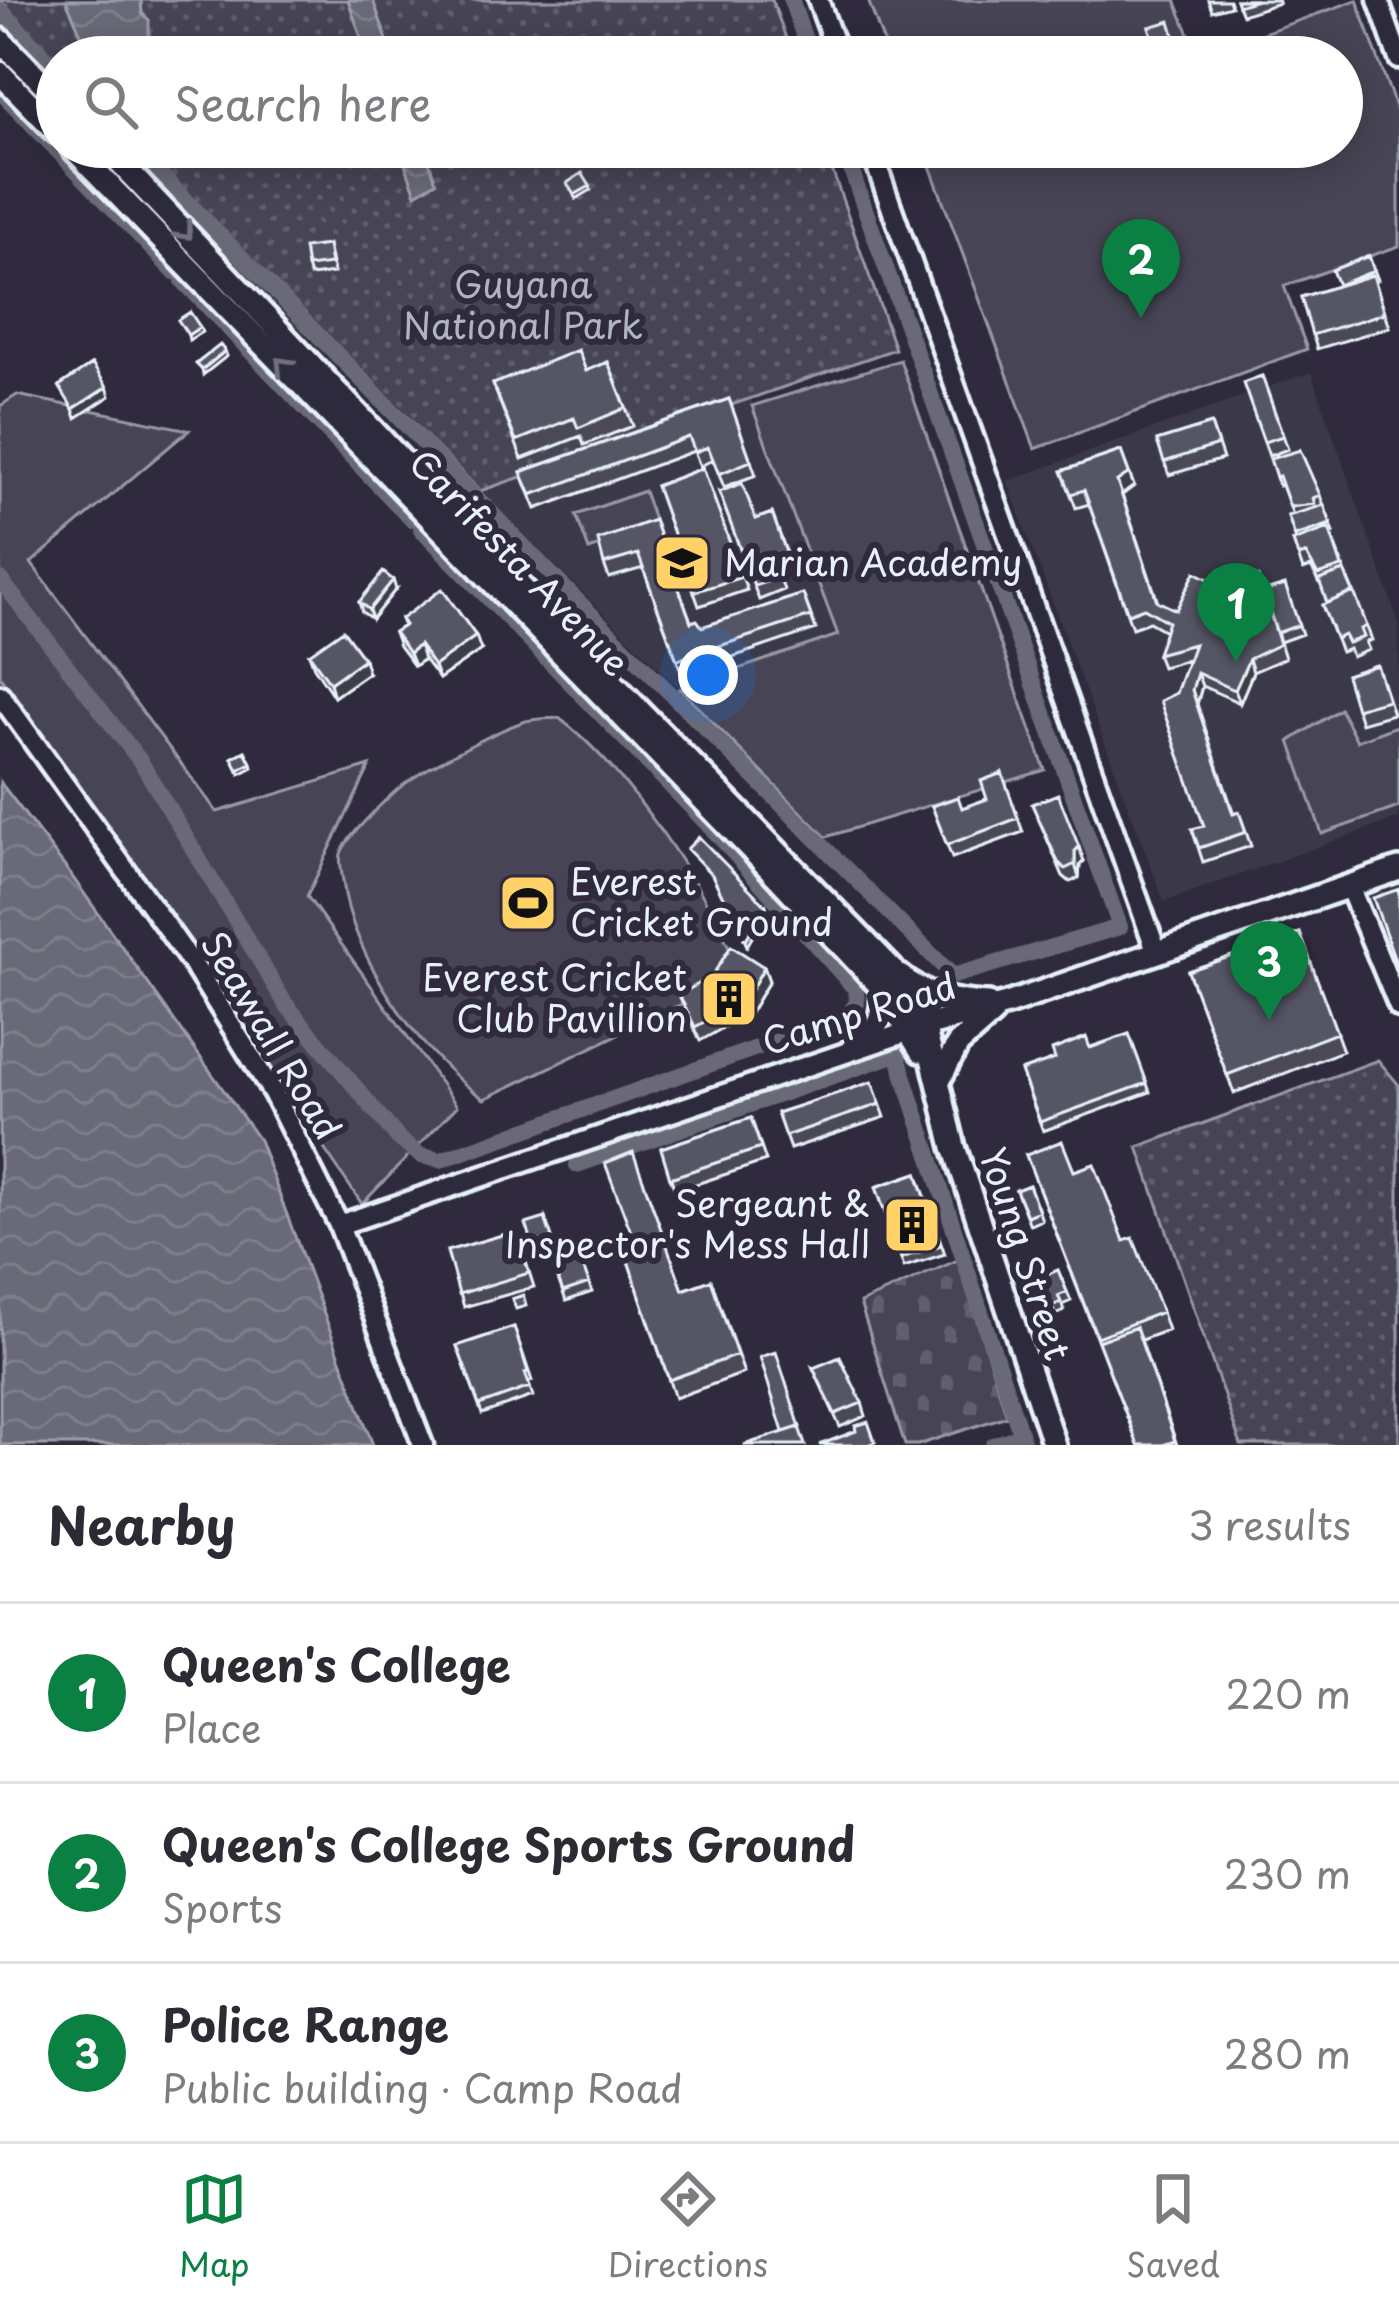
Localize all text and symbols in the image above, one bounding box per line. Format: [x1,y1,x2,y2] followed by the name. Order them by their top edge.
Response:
[36,36,1363,168] search box
[174,68,431,136] text: Search here
[78,69,144,135] icon: search
[170,218,192,240] one-way arrow
[1102,219,1180,318] pin: 2
[403,256,643,351] park label: Guyana National Park
[275,357,297,379] one-way arrow
[398,436,643,687] street label: Carifesta Avenue
[651,532,713,594] school or university icon: Marian Academy
[724,534,1022,588] place label: Marian Academy
[1197,563,1275,662] pin: 1
[678,645,738,705] your location
[570,853,833,948] place label: Everest Cricket Ground
[497,872,559,934] sports icon: Everest Cricket Ground
[189,921,356,1149] street label: Seawall Road
[1230,921,1308,1020] pin: 3
[422,949,687,1044] place label: Everest Cricket Club Pavillion
[755,957,962,1067] street label: Camp Road
[698,968,760,1030] building icon: Everest Cricket Club Pavillion
[967,1140,1087,1367] street label: Young Street
[505,1175,870,1270] place label: Sergeant & Inspector's Mess Hall
[881,1194,943,1256] building icon: Sergeant & Inspector's Mess Hall
[48,1485,235,1562] text: Nearby
[1188,1494,1351,1553] text: 3 results
[162,1629,511,1697] text: Queen's College
[78,1663,96,1722] text: 1
[1226,1663,1351,1722] text: 220 m
[162,1697,262,1756] text: Place
[162,1809,855,1877] text: Queen's College Sports Ground
[73,1843,101,1902] text: 2
[1224,1843,1351,1902] text: 230 m
[162,1877,282,1936] text: Sports
[162,1989,449,2057] text: Police Range
[74,2023,100,2082] text: 3
[1224,2023,1351,2082] text: 280 m
[162,2057,683,2116] text: Public building · Camp Road
[179,2166,250,2288] tab: Map
[608,2166,768,2288] tab: Directions
[1126,2166,1220,2288] tab: Saved

